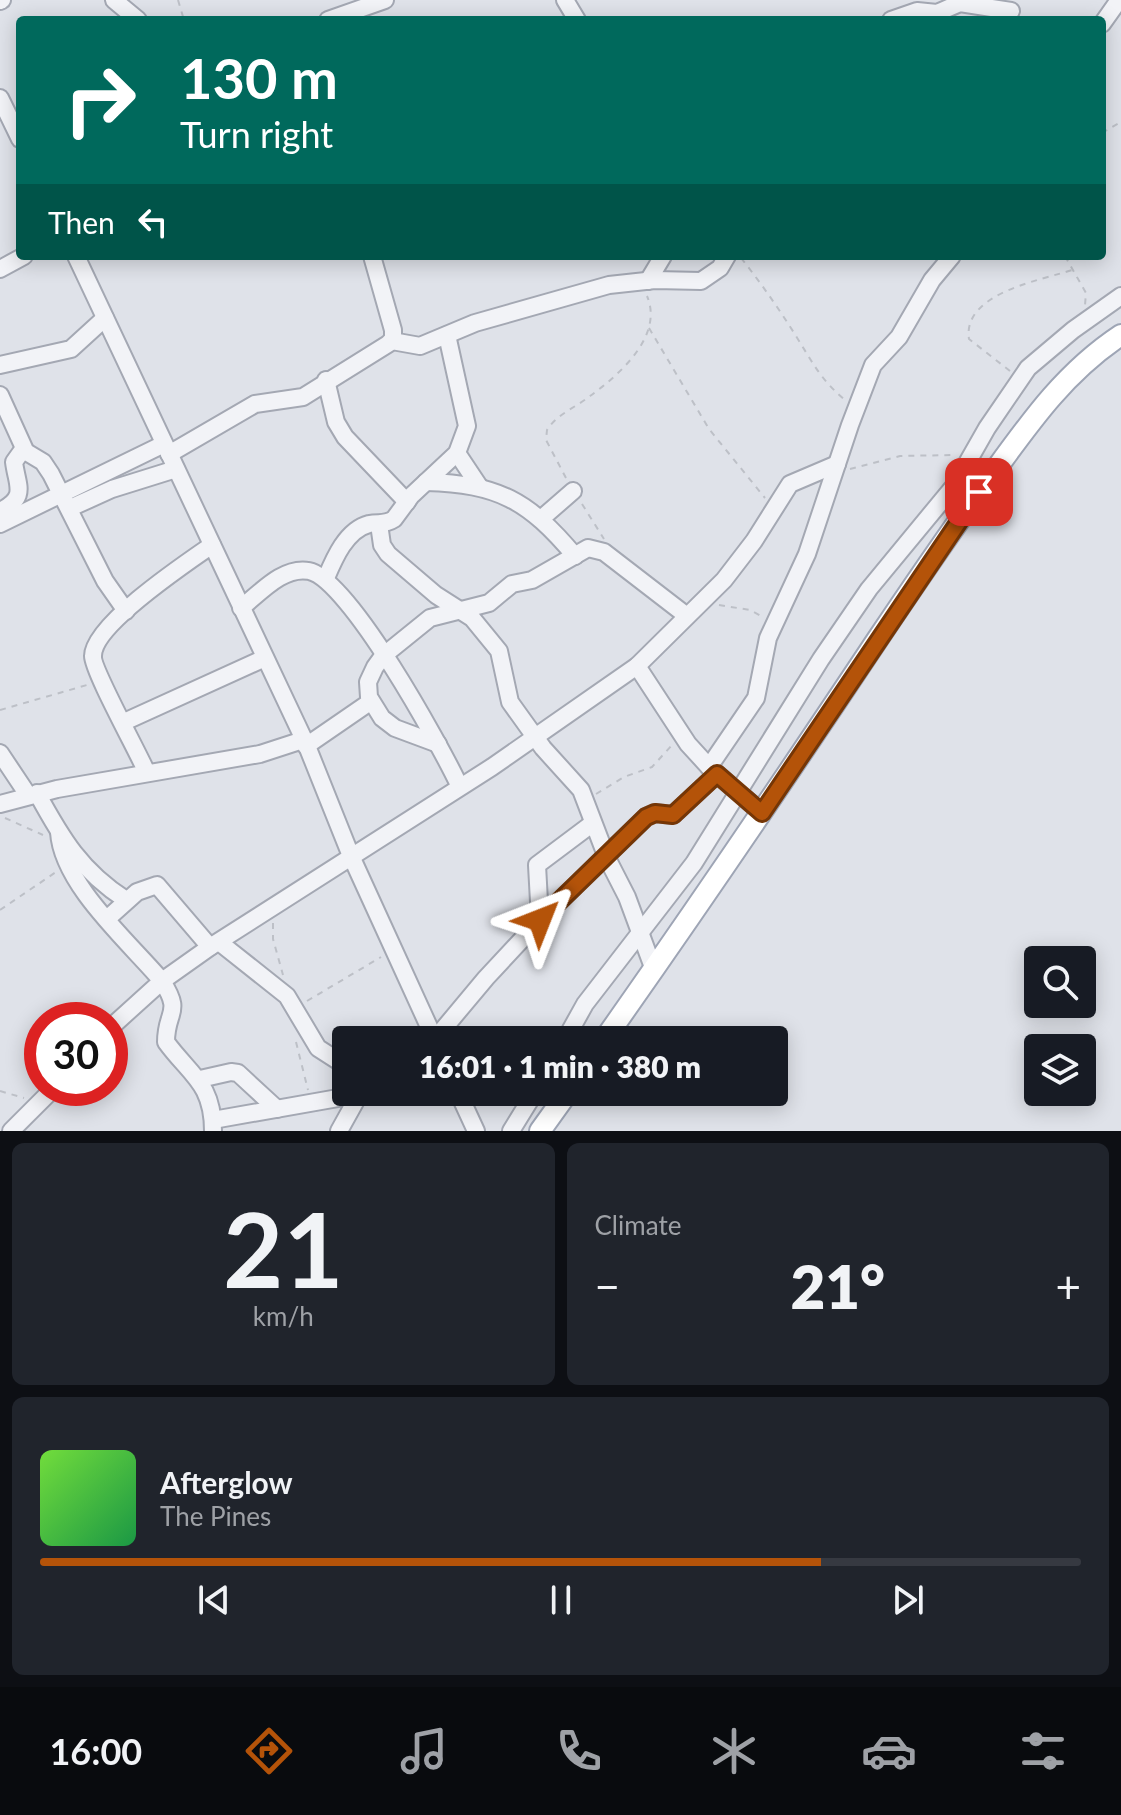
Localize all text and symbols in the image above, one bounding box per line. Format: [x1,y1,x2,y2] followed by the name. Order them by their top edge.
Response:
[180,44,338,111] text: 130 m
[48,48,152,152] icon: right
[180,112,333,156] text: Turn right
[131,200,175,244] icon: left
[48,204,115,240] text: Then
[945,458,1013,526] pin
[957,470,1001,514] icon: arrive
[498,878,582,962] position arrow
[1024,946,1096,1106] map controls
[1024,946,1096,1018] button: search
[24,1002,128,1106] speed limit sign: 30
[1024,1034,1096,1106] button: layers
[419,1048,701,1084] text: 16:01 · 1 min · 380 m
[223,1185,344,1310] text: 21
[595,1209,681,1241] text: Climate
[790,1250,885,1322] text: 21°
[595,1260,620,1312] text: −
[1055,1260,1081,1312] text: +
[253,1300,314,1332] text: km/h
[160,1464,293,1500] text: Afterglow
[160,1500,271,1532] text: The Pines
[192,1578,236,1622] icon: previous
[539,1578,583,1622] icon: pause
[886,1578,930,1622] icon: next
[241,1723,297,1779] icon: directions
[396,1723,452,1779] icon: music
[551,1723,607,1779] icon: phone
[706,1723,762,1779] icon: climate
[861,1723,917,1779] icon: car
[1015,1723,1071,1779] icon: filters
[49,1729,142,1773] text: 16:00

